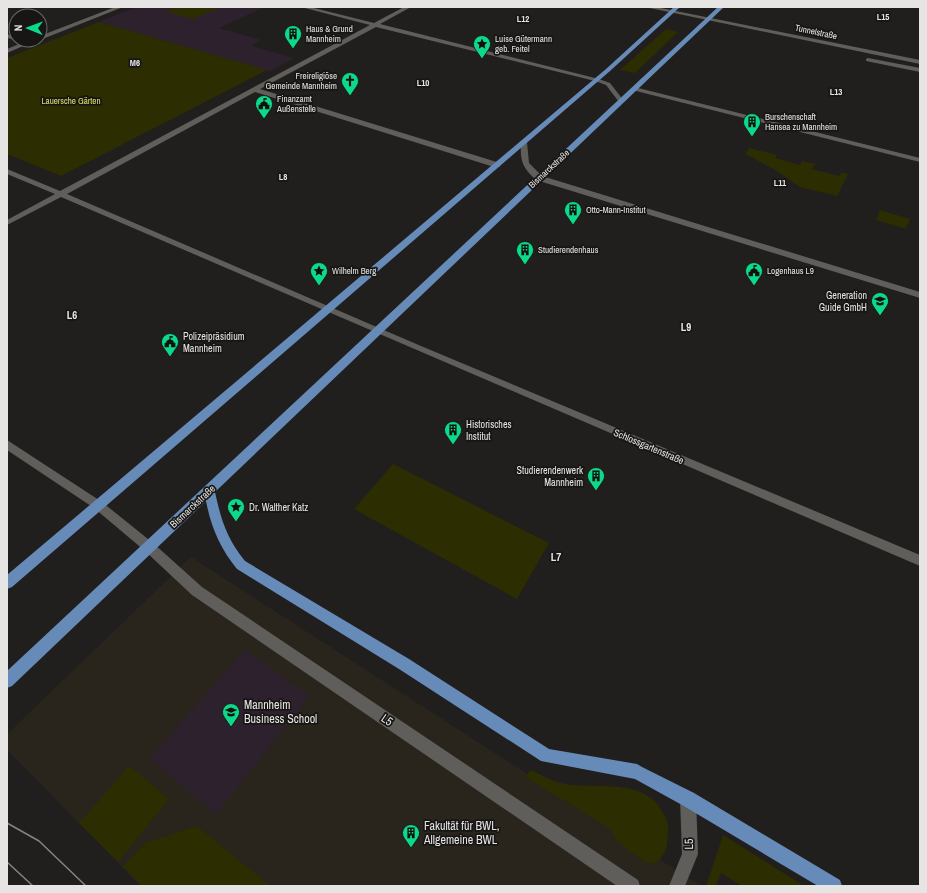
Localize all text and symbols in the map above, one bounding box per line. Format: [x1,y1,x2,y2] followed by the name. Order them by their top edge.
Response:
[8,8,48,48] north arrow
[877,11,889,23] district label: L15
[517,13,529,25] district label: L12
[794,22,838,42] street label: Tunnelstraße
[306,23,353,45] place label: Haus & Grund Mannheim
[11,24,25,31] text: N
[283,24,303,49] building icon: Haus & Grund Mannheim
[495,33,552,55] place label: Luise Gütermann geb. Feitel
[472,34,492,59] place icon: Luise Gütermann geb. Feitel
[130,57,140,69] district label: M6
[266,70,337,92] place label: Freireligiöse Gemeinde Mannheim
[340,71,360,96] church icon: Freireligiöse Gemeinde Mannheim
[417,77,429,89] district label: L10
[830,86,842,98] district label: L13
[276,93,316,115] place label: Finanzamt Außenstelle
[254,94,274,119] public building icon: Finanzamt Außenstelle
[41,95,101,107] park label: Lauersche Gärten
[765,111,837,133] place label: Burschenschaft Hansea zu Mannheim
[742,112,762,137] building icon: Burschenschaft Hansea zu Mannheim
[526,147,572,191] street label: Bismarckstraße
[279,171,287,183] district label: L8
[774,177,787,189] district label: L11
[563,200,583,225] building icon: Otto-Mann-Institut
[586,204,645,216] place label: Otto-Mann-Institut
[515,240,535,265] building icon: Studierendenhaus
[538,244,599,256] place label: Studierendenhaus
[309,261,329,286] place icon: Wilhelm Berg
[744,261,764,286] public building icon: Logenhaus L9
[332,265,377,277] place label: Wilhelm Berg
[767,265,814,277] place label: Logenhaus L9
[819,289,867,314] place label: Generation Guide GmbH
[870,291,890,316] school or university icon: Generation Guide GmbH
[67,308,77,322] district label: L6
[681,320,691,334] district label: L9
[183,330,245,355] place label: Polizeipräsidium Mannheim
[160,332,180,357] public building icon: Polizeipräsidium Mannheim
[466,418,512,443] place label: Historisches Institut
[443,420,463,445] building icon: Historisches Institut
[612,426,686,467] street label: Schlossgartenstraße
[516,464,584,489] place label: Studierendenwerk Mannheim
[586,466,606,491] building icon: Studierendenwerk Mannheim
[167,482,218,531] street label: Bismarckstraße
[226,497,246,522] place icon: Dr. Walther Katz
[249,501,308,514] place label: Dr. Walther Katz
[551,550,561,564] district label: L7
[244,697,317,727] place label: Mannheim Business School
[221,702,241,727] school or university icon: Mannheim Business School
[378,710,396,730] street label: L5
[423,818,500,848] place label: Fakultät für BWL, Allgemeine BWL
[401,823,421,848] building icon: Fakultät für BWL, Allgemeine BWL
[681,838,697,850] street label: L5

